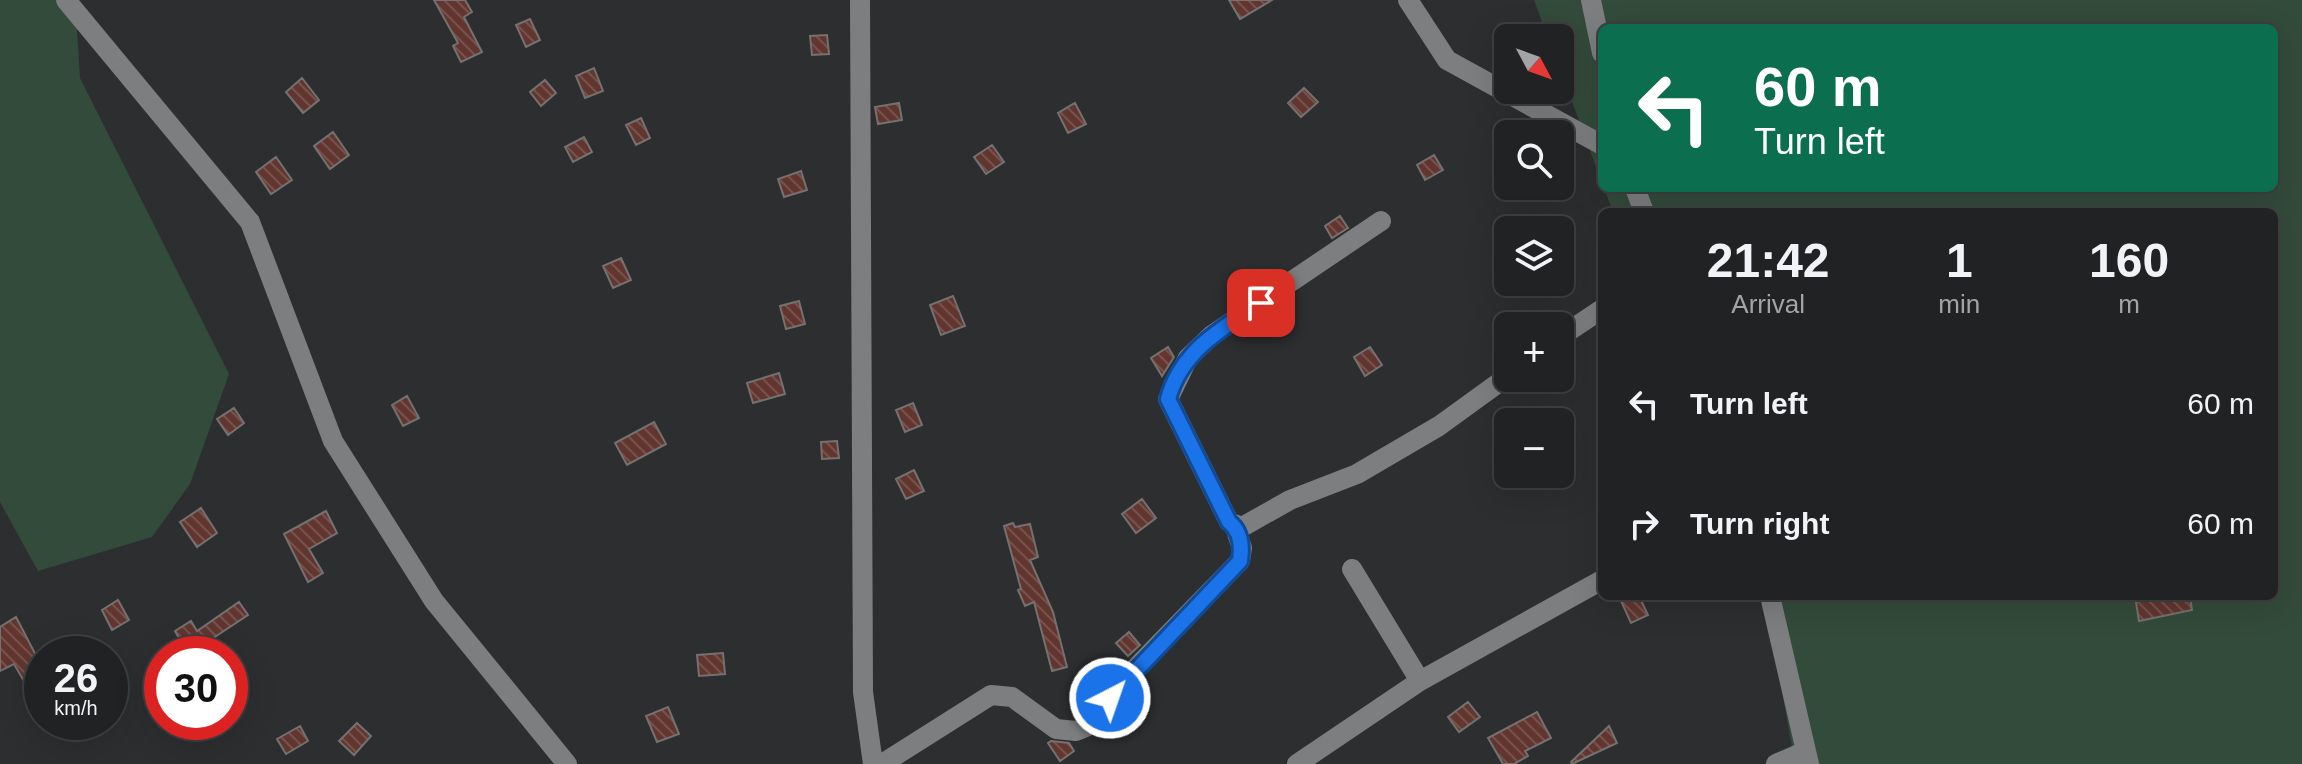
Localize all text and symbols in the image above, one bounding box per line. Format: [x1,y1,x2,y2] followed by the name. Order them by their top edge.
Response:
[1494,24,1574,104] north arrow
[1494,24,1574,488] map controls
[1754,55,1882,118] text: 60 m
[1622,56,1726,160] icon: left
[1494,120,1574,200] button: search
[1754,121,1885,162] text: Turn left
[1494,216,1574,296] button: layers
[1707,234,1830,287] text: 21:42
[1946,234,1973,287] text: 1
[2089,234,2169,287] text: 160
[1227,269,1295,337] pin
[1239,281,1283,325] icon: arrive
[1731,289,1805,319] text: Arrival
[1938,289,1980,319] text: min
[2118,289,2140,319] text: m
[1494,312,1574,392] button: +
[1622,382,1666,426] icon: left
[1690,387,1808,420] text: Turn left
[2187,387,2254,420] text: 60 m
[1494,408,1574,488] button: −
[1622,502,1666,546] icon: right
[1690,507,1829,540] text: Turn right
[2187,507,2254,540] text: 60 m
[144,636,248,740] speed limit sign: 30
[54,656,98,700] text: 26
[1068,656,1152,740] position arrow
[54,697,98,719] text: km/h

